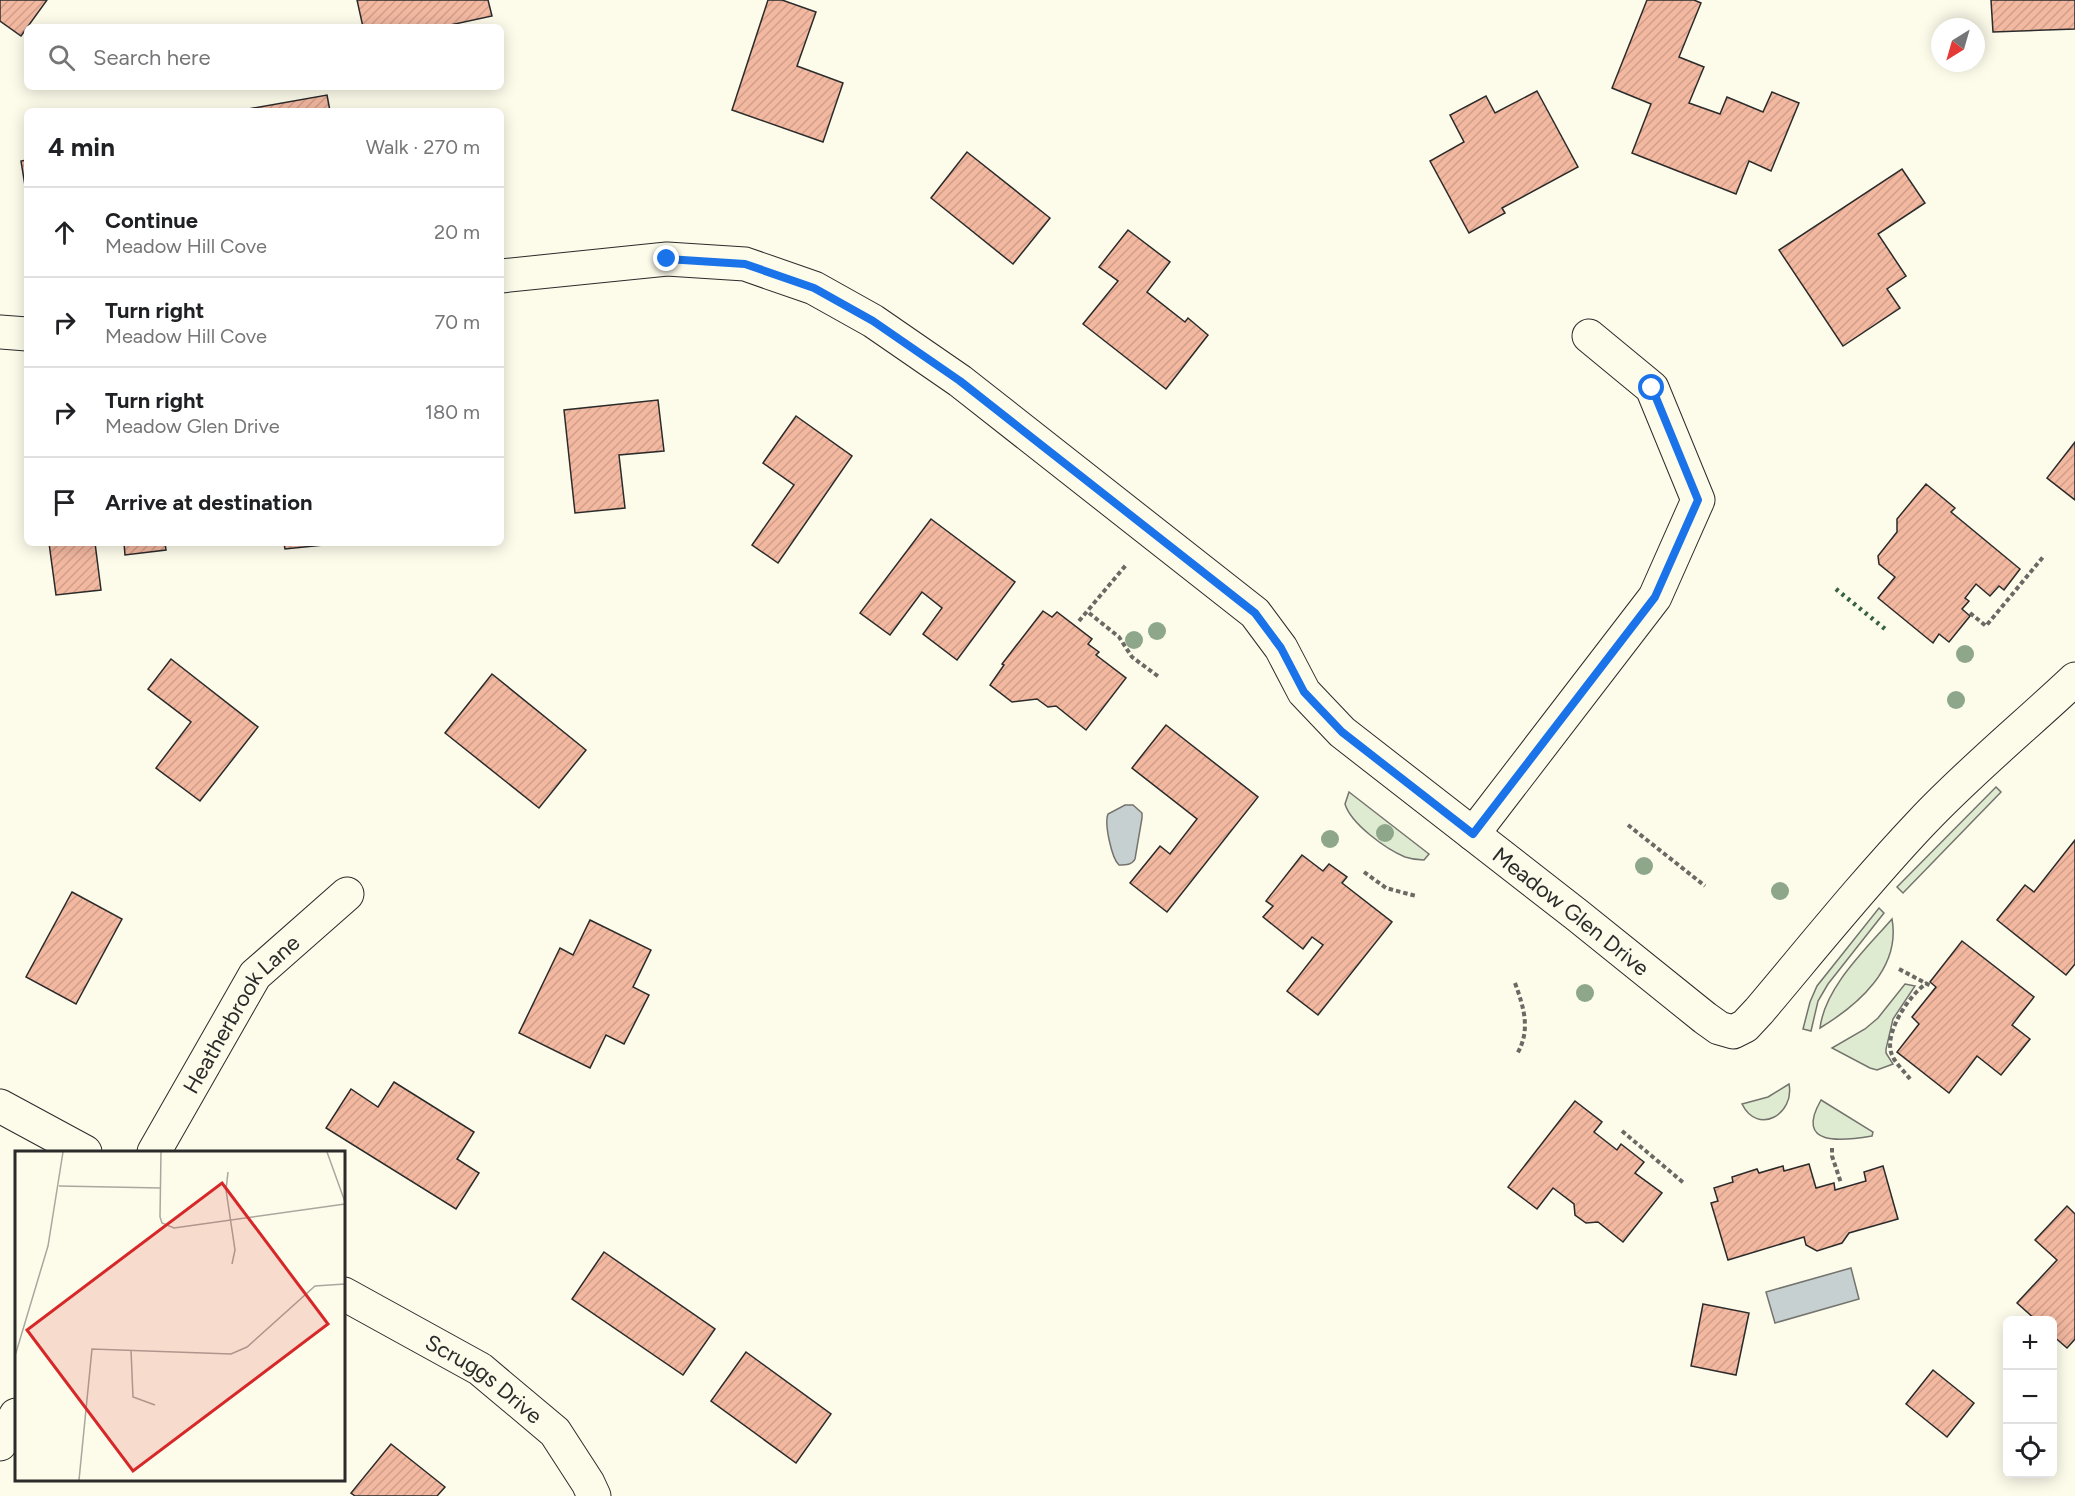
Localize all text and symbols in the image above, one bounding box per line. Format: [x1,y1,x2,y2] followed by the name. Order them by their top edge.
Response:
[1931,18,1985,72] north arrow
[24,24,504,90] search box
[45,41,78,74] icon: search
[93,44,211,71] text: Search here
[48,131,115,163] text: 4 min
[366,135,480,159] text: Walk · 270 m
[105,207,198,234] text: Continue
[48,216,81,249] icon: ahead
[434,220,480,244] text: 20 m
[105,234,267,258] text: Meadow Hill Cove
[653,245,679,271] route end
[105,297,204,324] text: Turn right
[48,306,81,339] icon: right
[434,310,480,334] text: 70 m
[105,324,267,348] text: Meadow Hill Cove
[1638,374,1664,400] route start
[105,387,204,414] text: Turn right
[48,396,81,429] icon: right
[425,400,480,424] text: 180 m
[105,414,280,438] text: Meadow Glen Drive
[48,486,81,519] icon: arrive
[105,489,313,516] text: Arrive at destination
[1487,841,1655,981] street label: Meadow Glen Drive
[177,929,305,1098] street label: Heatherbrook Lane
[15,1151,345,1481] inset map
[2003,1316,2057,1478] map controls
[2003,1316,2057,1370] button: +
[421,1328,548,1429] street label: Scruggs Drive
[2003,1370,2057,1424] button: −
[2003,1424,2057,1478] button: locate

